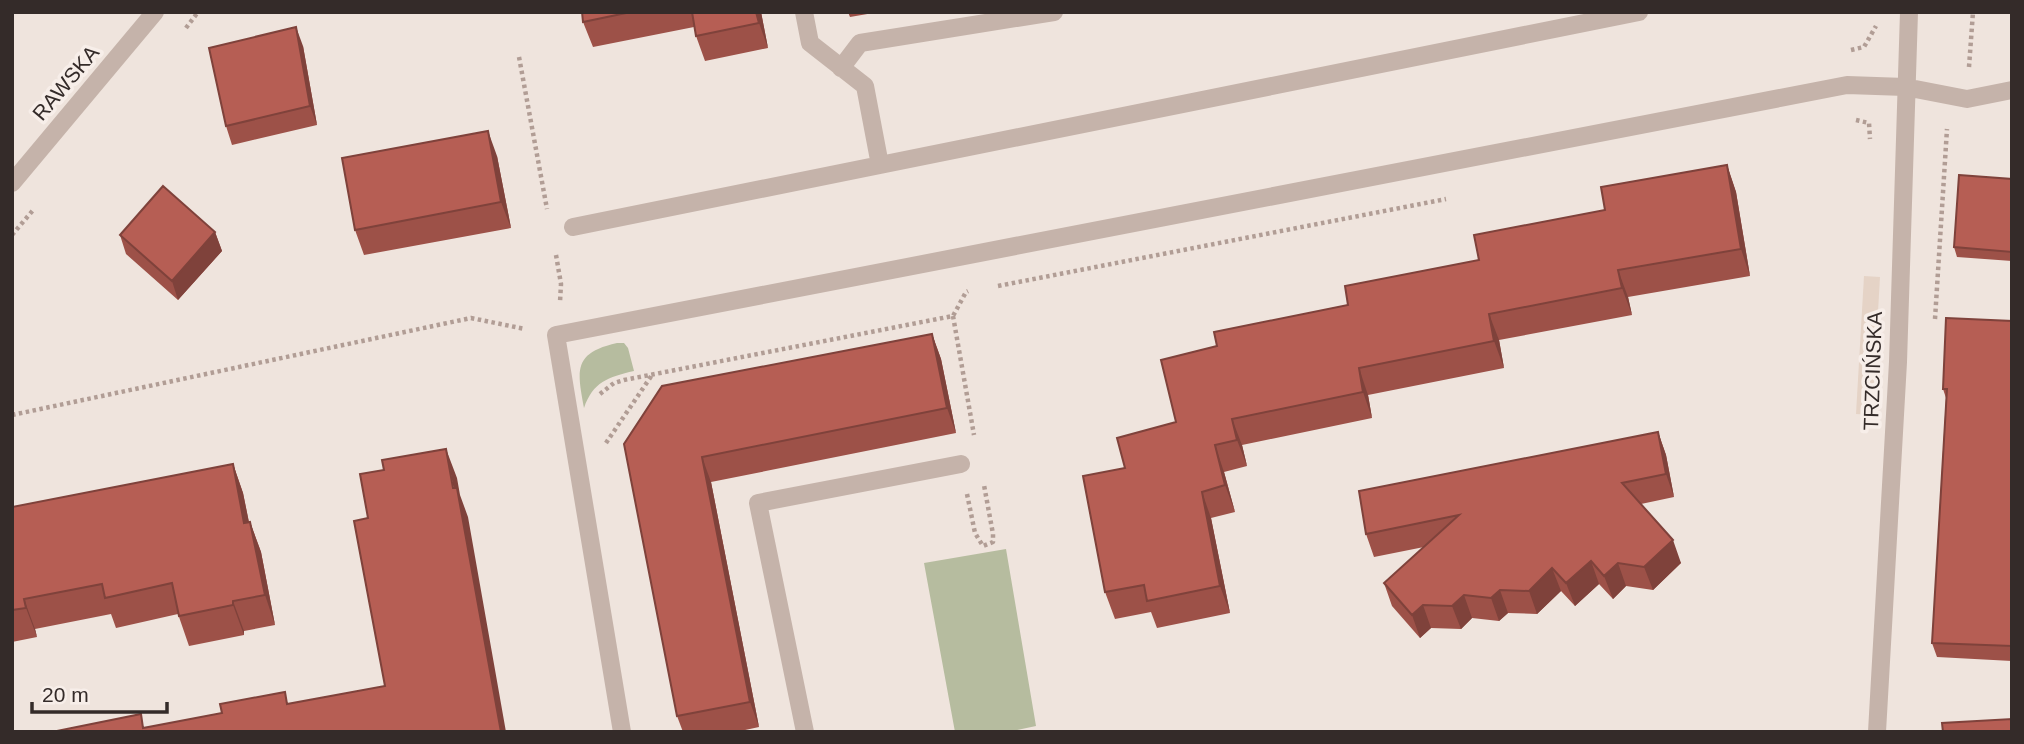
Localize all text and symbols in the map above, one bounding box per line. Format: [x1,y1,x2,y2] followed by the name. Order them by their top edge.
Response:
[28,41,103,125] street label: RAWSKA
[1859,311,1886,431] street label: TRZCIŃSKA
[32,670,166,714] scale bar
[42,683,89,706] text: 20 m

